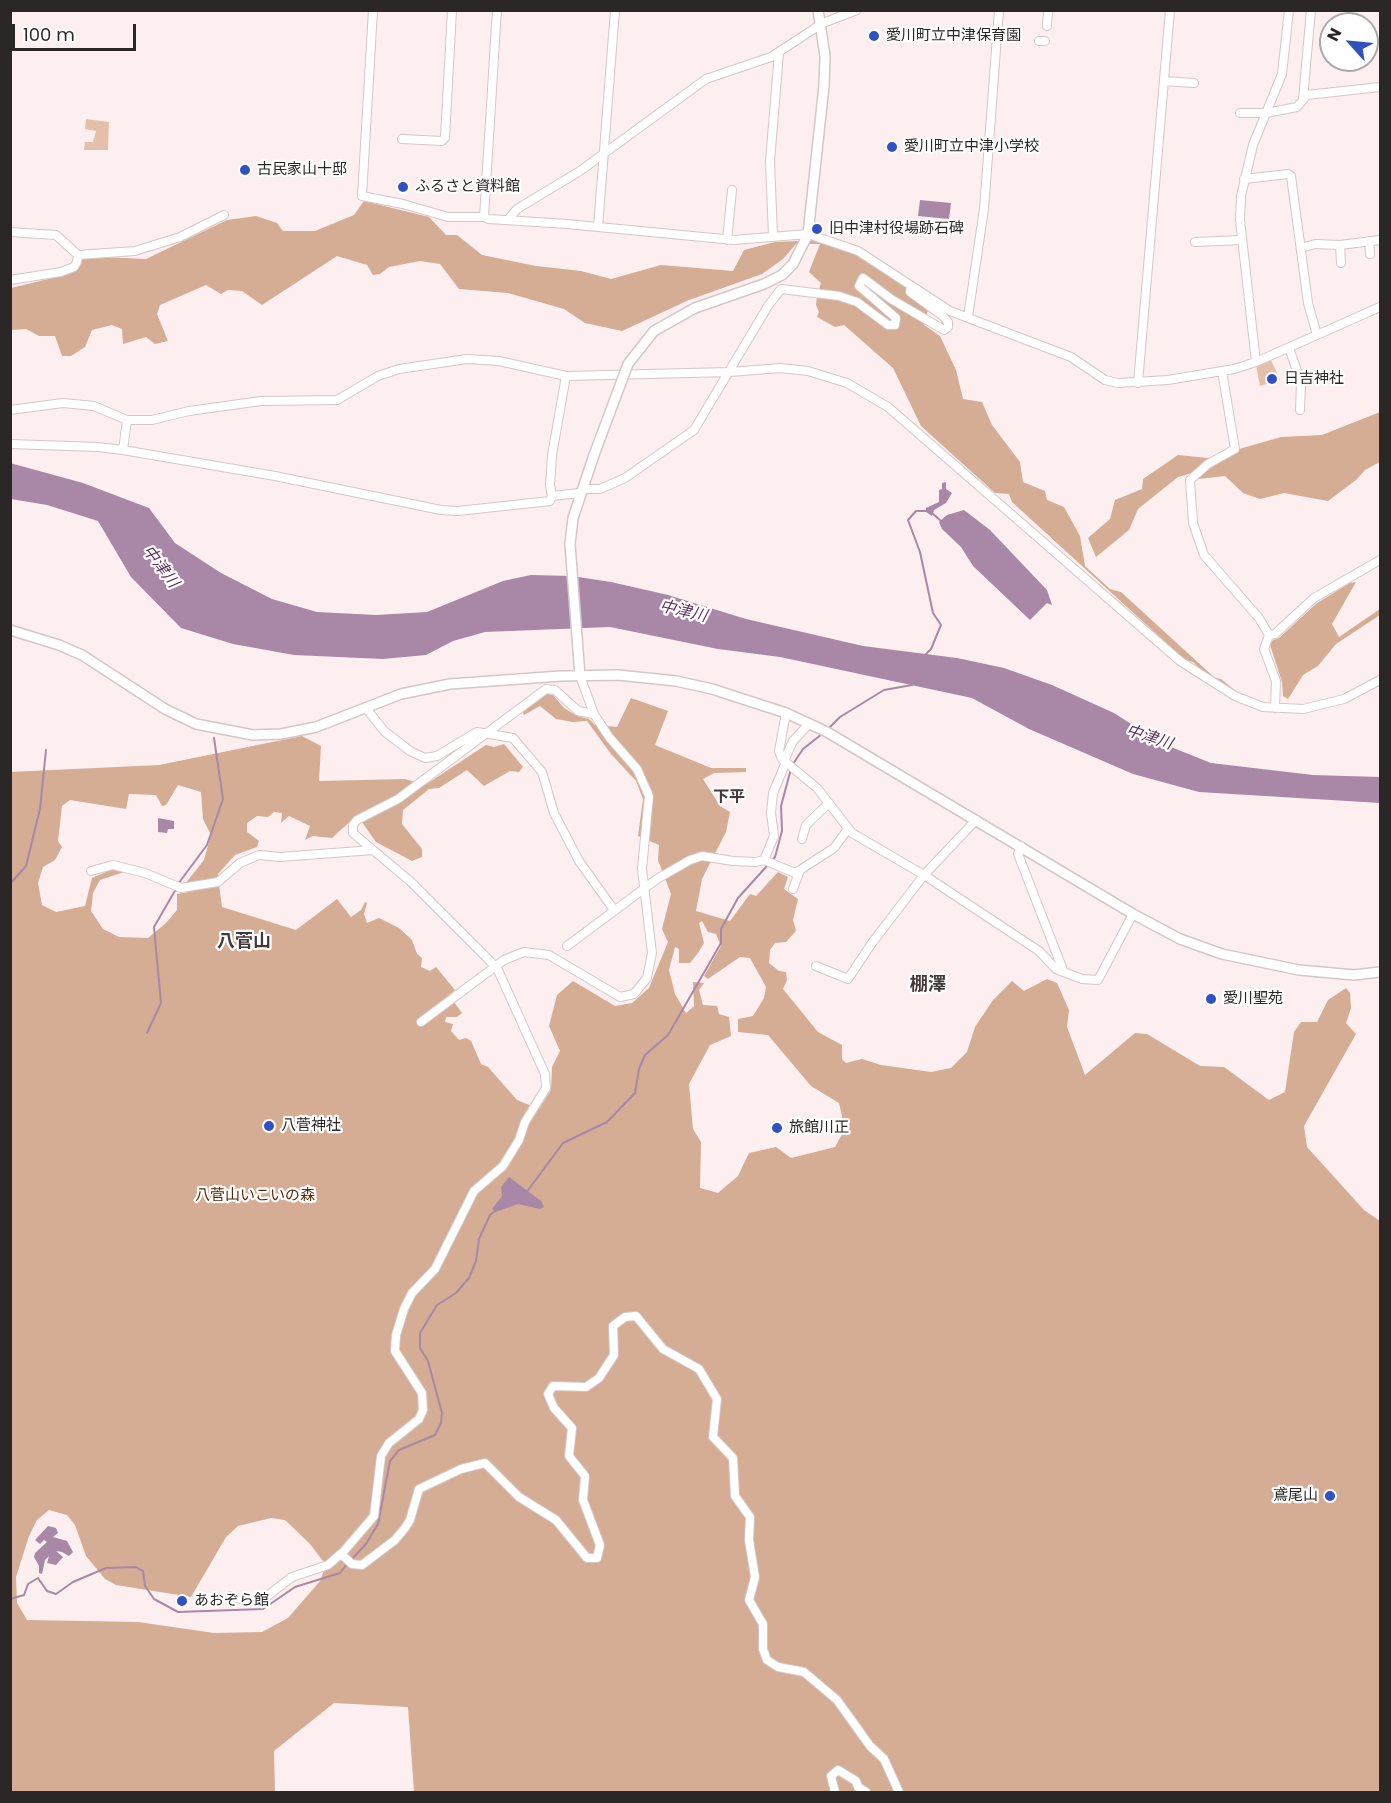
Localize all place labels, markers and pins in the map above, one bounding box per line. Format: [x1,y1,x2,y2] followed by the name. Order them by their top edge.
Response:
[886,27,1021,45] place label: 愛川町立中津保育園
[867,29,881,43] marker: 愛川町立中津保育園
[904,138,1039,156] place label: 愛川町立中津小学校
[885,140,899,154] marker: 愛川町立中津小学校
[257,161,347,179] place label: 古民家山十邸
[238,163,252,177] marker: 古民家山十邸
[415,178,520,196] place label: ふるさと資料館
[396,180,410,194] marker: ふるさと資料館
[829,220,964,238] place label: 旧中津村役場跡石碑
[810,222,824,236] marker: 旧中津村役場跡石碑
[1284,370,1344,388] place label: 日吉神社
[1265,372,1279,386] marker: 日吉神社
[1223,990,1283,1008] place label: 愛川聖苑
[1204,992,1218,1006] marker: 愛川聖苑
[281,1117,341,1135] place label: 八菅神社
[262,1119,276,1133] marker: 八菅神社
[789,1119,849,1137] place label: 旅館川正
[770,1121,784,1135] marker: 旅館川正
[1273,1487,1318,1505] place label: 鳶尾山
[1323,1489,1337,1503] marker: 鳶尾山
[194,1592,269,1610] place label: あおぞら館
[175,1594,189,1608] marker: あおぞら館

